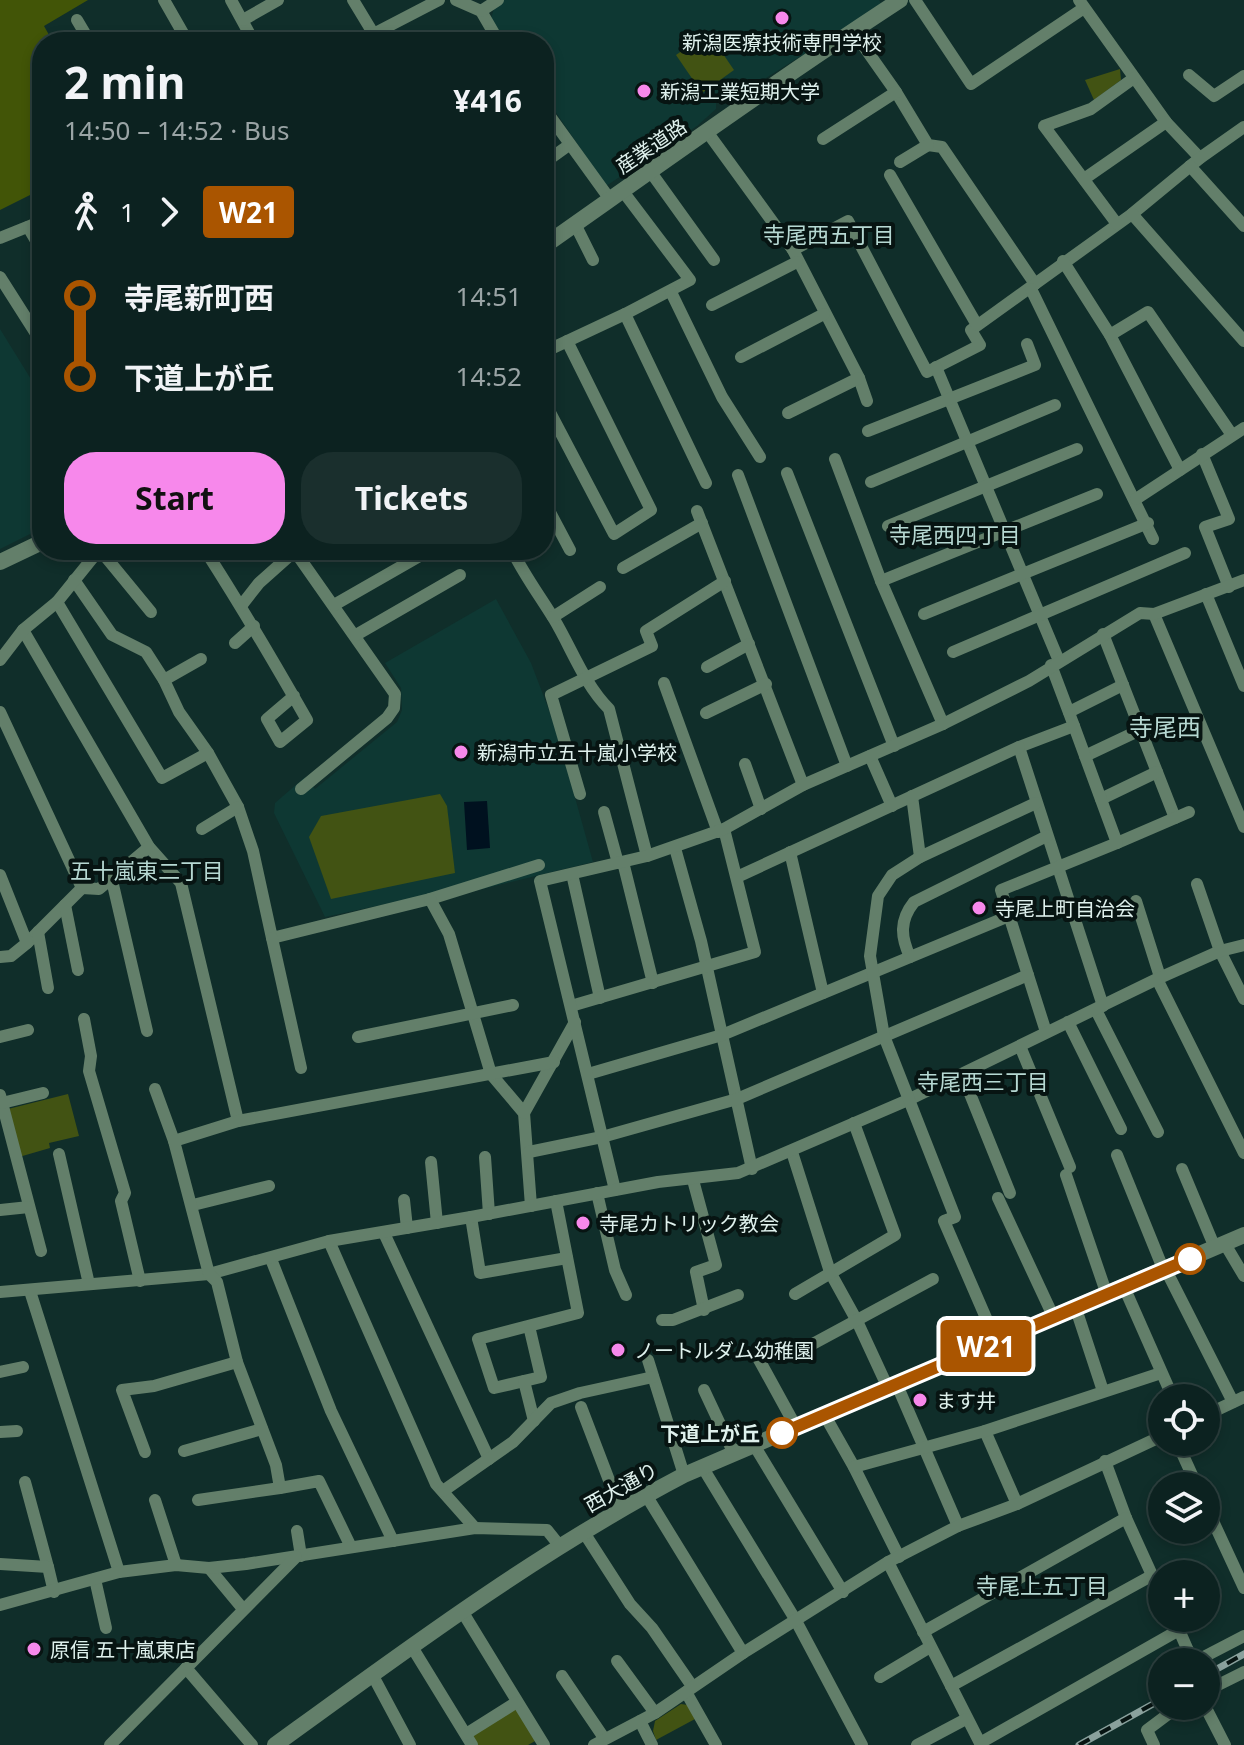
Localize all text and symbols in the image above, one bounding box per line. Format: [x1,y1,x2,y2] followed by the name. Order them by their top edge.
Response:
[773,9,791,27] marker: 新潟医療技術専門学校
[682,29,882,56] place label: 新潟医療技術専門学校
[64,52,185,112] text: 2 min
[660,78,820,105] place label: 新潟工業短期大学
[453,80,522,121] text: ¥416
[635,82,653,100] marker: 新潟工業短期大学
[64,112,289,148] text: 14:50 – 14:52 · Bus
[610,112,692,180] street label: 産業道路
[64,190,108,234] icon: walk
[147,190,191,234] icon: forward
[219,193,278,231] text: W21
[120,194,135,230] text: 1
[763,219,895,249] district label: 寺尾西五丁目
[124,277,274,318] text: 寺尾新町西
[456,278,522,314] text: 14:51
[124,357,274,398] text: 下道上が丘
[456,358,522,394] text: 14:52
[64,452,285,544] button: Start
[301,452,522,544] button: Tickets
[889,519,1021,549] district label: 寺尾西四丁目
[1129,710,1201,743] district label: 寺尾西
[477,739,677,766] place label: 新潟市立五十嵐小学校
[452,743,470,761] marker: 新潟市立五十嵐小学校
[70,855,224,885] district label: 五十嵐東二丁目
[995,895,1135,922] place label: 寺尾上町自治会
[970,899,988,917] marker: 寺尾上町自治会
[917,1066,1049,1096] district label: 寺尾西三丁目
[599,1210,779,1237] place label: 寺尾カトリック教会
[574,1214,592,1232] marker: 寺尾カトリック教会
[1175,1244,1205,1274] unlabelled marker
[940,1320,1032,1372] line badge: W21
[956,1327,1016,1365] text: W21
[634,1337,814,1364] place label: ノートルダム幼稚園
[609,1341,627,1359] marker: ノートルダム幼稚園
[1148,1384,1220,1720] map controls
[1148,1384,1220,1456] button: locate
[936,1387,996,1414] place label: ます井
[911,1391,929,1409] marker: ます井
[767,1418,797,1448] marker: 下道上が丘
[660,1420,760,1447] place label: 下道上が丘
[579,1456,663,1518] street label: 西大通り
[1148,1472,1220,1544] button: layers
[1148,1560,1220,1632] button: +
[976,1570,1108,1600] district label: 寺尾上五丁目
[50,1636,195,1663] place label: 原信 五十嵐東店
[25,1640,43,1658] marker: 原信 五十嵐東店
[1148,1648,1220,1720] button: −

